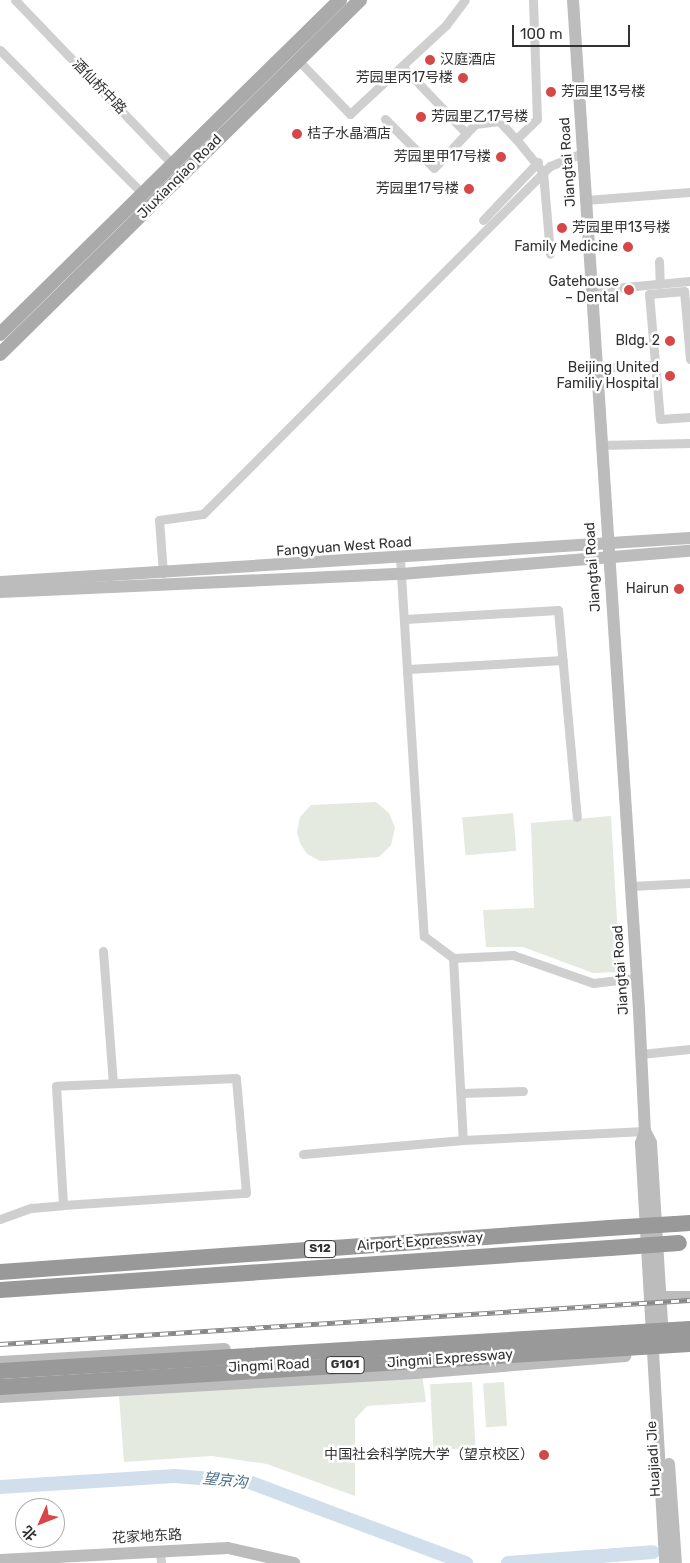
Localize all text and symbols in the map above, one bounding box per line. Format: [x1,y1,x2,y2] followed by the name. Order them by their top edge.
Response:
[515,15,632,47] scale bar
[520,25,562,43] text: 100 m
[440,52,496,68] place label: 汉庭酒店
[424,54,436,66] marker: 汉庭酒店
[69,56,129,118] street label: 酒仙桥中路
[356,70,453,86] place label: 芳园里丙17号楼
[457,72,469,84] marker: 芳园里丙17号楼
[561,84,645,100] place label: 芳园里13号楼
[545,86,557,98] marker: 芳园里13号楼
[431,109,528,125] place label: 芳园里乙17号楼
[415,111,427,123] marker: 芳园里乙17号楼
[556,117,580,207] street label: Jiangtai Road
[307,126,391,142] place label: 桔子水晶酒店
[291,128,303,140] marker: 桔子水晶酒店
[134,131,226,223] street label: Jiuxianqiao Road
[394,149,491,165] place label: 芳园里甲17号楼
[495,151,507,163] marker: 芳园里甲17号楼
[376,181,459,197] place label: 芳园里17号楼
[463,183,475,195] marker: 芳园里17号楼
[572,220,670,236] place label: 芳园里甲13号楼
[556,222,568,234] marker: 芳园里甲13号楼
[514,239,618,255] place label: Family Medicine
[622,241,634,253] marker: Family Medicine
[549,274,619,306] place label: Gatehouse – Dental
[623,284,635,296] marker: Gatehouse – Dental
[615,333,660,349] place label: Bldg. 2
[664,335,676,347] marker: Bldg. 2
[556,360,659,392] place label: Beijing United Familiy Hospital
[663,369,677,383] marker: Beijing United Familiy Hospital
[581,522,605,612] street label: Jiangtai Road
[276,534,412,560] street label: Fangyuan West Road
[626,581,669,597] place label: Hairun
[673,583,685,595] marker: Hairun
[609,925,633,1015] street label: Jiangtai Road
[356,1229,484,1255] street label: Airport Expressway
[304,1240,336,1258] road number: S12
[386,1346,514,1372] street label: Jingmi Expressway
[228,1355,310,1377] street label: Jingmi Road
[325,1356,365,1374] road number: G101
[644,1421,664,1497] street label: Huajiadi Jie
[324,1447,534,1463] place label: 中国社会科学院大学（望京校区）
[538,1449,550,1461] marker: 中国社会科学院大学（望京校区）
[202,1470,248,1492] water label: 望京沟
[15,1498,65,1548] north arrow
[19,1522,41,1544] text: 北
[112,1527,182,1547] street label: 花家地东路

